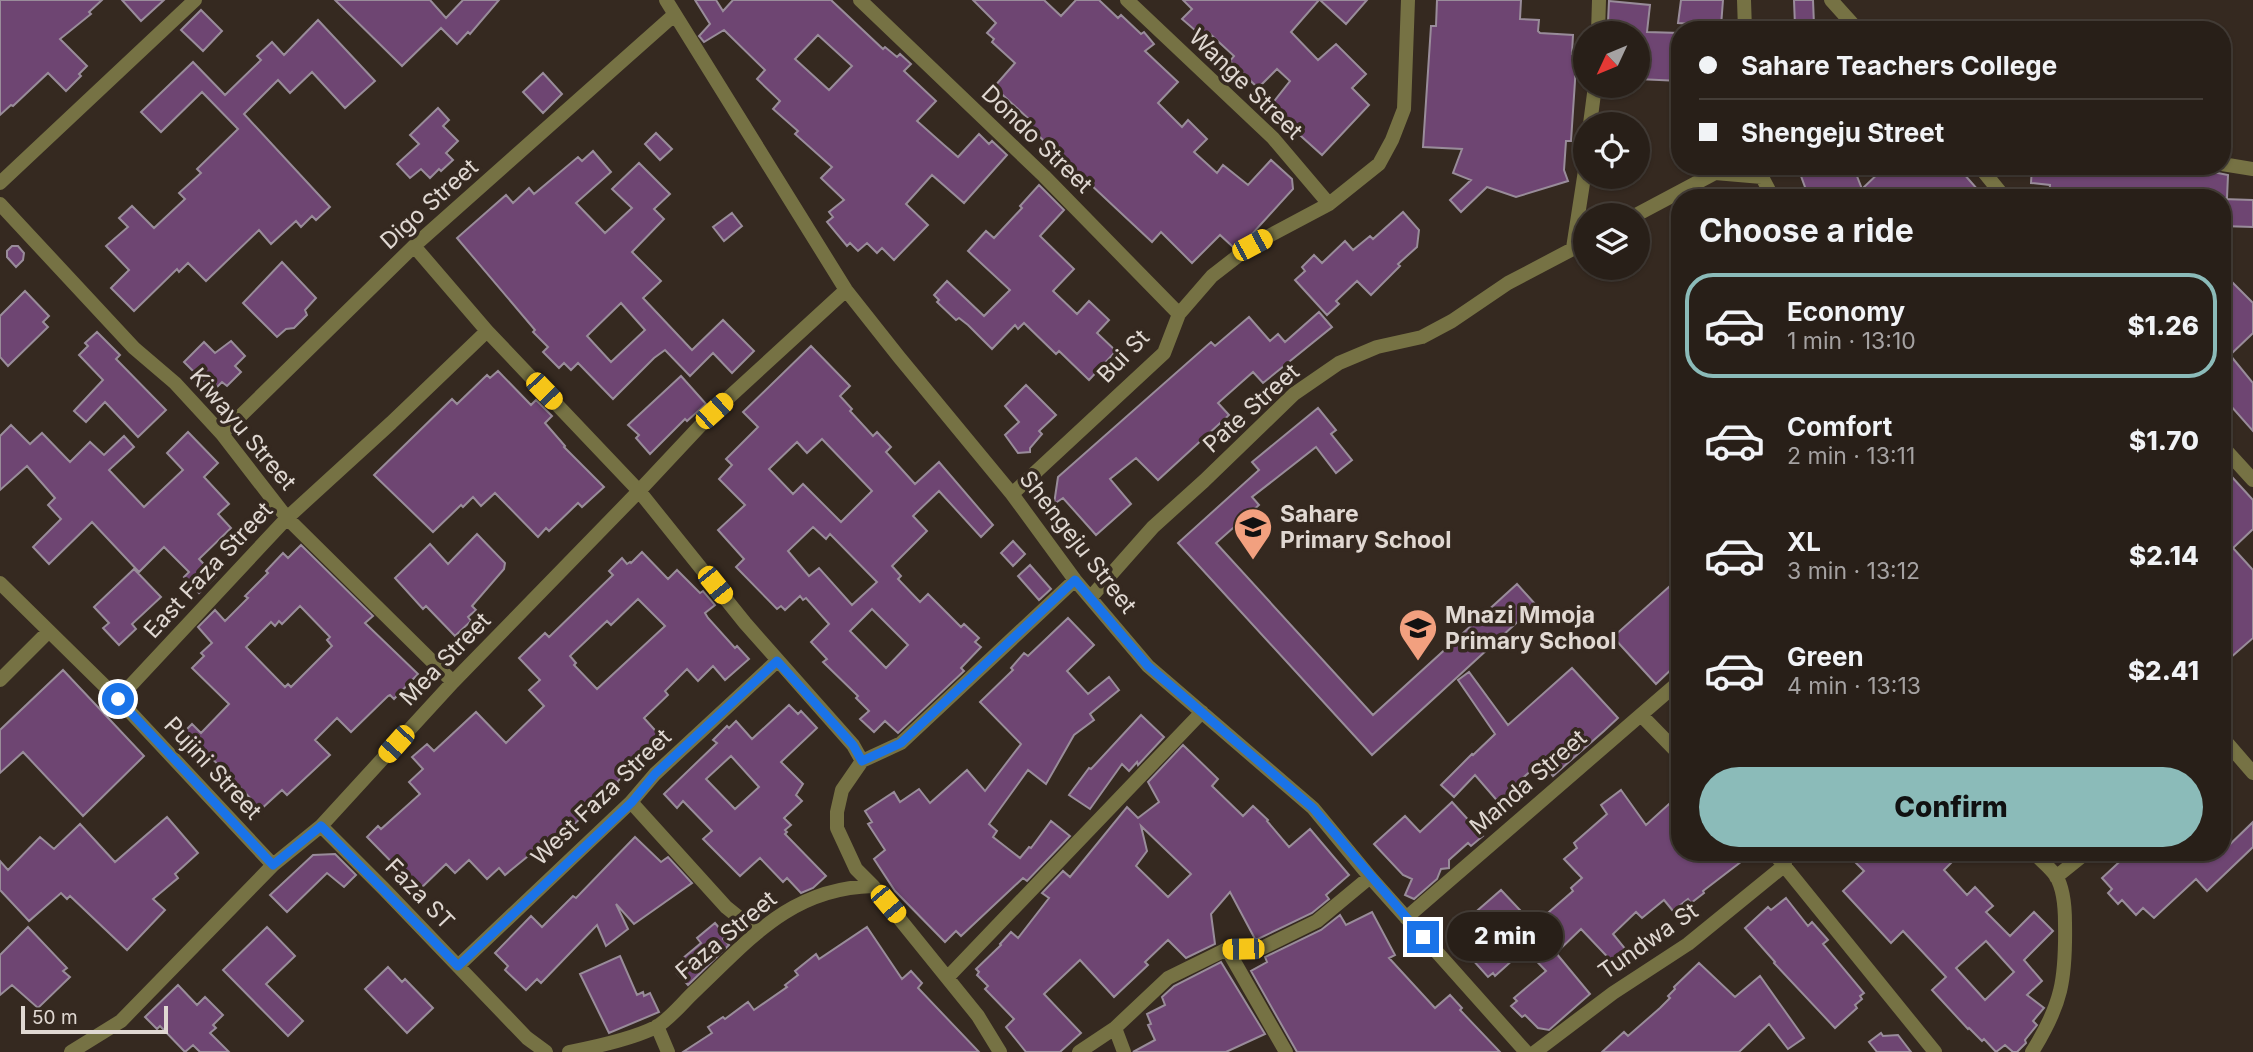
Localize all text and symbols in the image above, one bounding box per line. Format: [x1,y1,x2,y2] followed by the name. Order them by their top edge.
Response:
[1573,21,1650,98] north arrow
[1573,21,1650,280] map controls
[1183,23,1309,145] street label: Wange Street
[1741,50,2057,81] text: Sahare Teachers College
[976,79,1099,199] street label: Dondo Street
[1573,112,1650,189] button: locate
[1741,117,1944,148] text: Shengeju Street
[375,153,484,255] street label: Digo Street
[1573,203,1650,280] button: layers
[1699,211,1914,250] text: Choose a ride
[1229,226,1276,264] car
[1703,294,1766,357] icon: car
[1787,296,1905,327] text: Economy
[2127,310,2199,341] text: $1.26
[1091,323,1155,388] street label: Bui St
[1787,327,1916,355] text: 1 min · 13:10
[1197,357,1305,458] street label: Pate Street
[184,362,302,496] street label: Kiwayu Street
[522,369,567,413] car
[692,389,737,433] car
[1703,409,1766,472] icon: car
[1787,411,1892,442] text: Comfort
[2129,425,2199,456] text: $1.70
[1787,442,1915,470] text: 2 min · 13:11
[1014,465,1143,619] street label: Shengeju Street
[138,496,279,644] street label: East Faza Street
[1280,500,1451,554] place label: Sahare Primary School
[1232,506,1274,561] school or university icon: Sahare Primary School
[1703,524,1766,587] icon: car
[1787,526,1821,557] text: XL
[2129,540,2199,571] text: $2.14
[1787,557,1920,585] text: 3 min · 13:12
[694,562,737,608] car
[1445,601,1616,655] place label: Mnazi Mmoja Primary School
[394,606,497,711] street label: Mea Street
[1397,607,1439,662] school or university icon: Mnazi Mmoja Primary School
[1703,639,1766,702] icon: car
[1787,641,1864,672] text: Green
[2128,655,2199,686] text: $2.41
[1787,672,1921,700] text: 4 min · 13:13
[102,683,134,715] route start
[158,711,268,825] street label: Pujini Street
[375,721,418,767] car
[525,723,677,871] street label: West Faza Street
[1464,723,1593,840] street label: Manda Street
[1699,767,2203,847] button: Confirm
[379,853,461,935] street label: Faza ST
[867,881,910,927] car
[670,884,782,985] street label: Faza Street
[1593,896,1703,985] street label: Tundwa St
[1448,912,1563,962] callout: 2 min
[1407,921,1439,953] route end
[1474,922,1536,950] text: 2 min
[1222,938,1265,960] car
[21,1003,168,1035] scale bar
[32,1006,78,1029] text: 50 m

